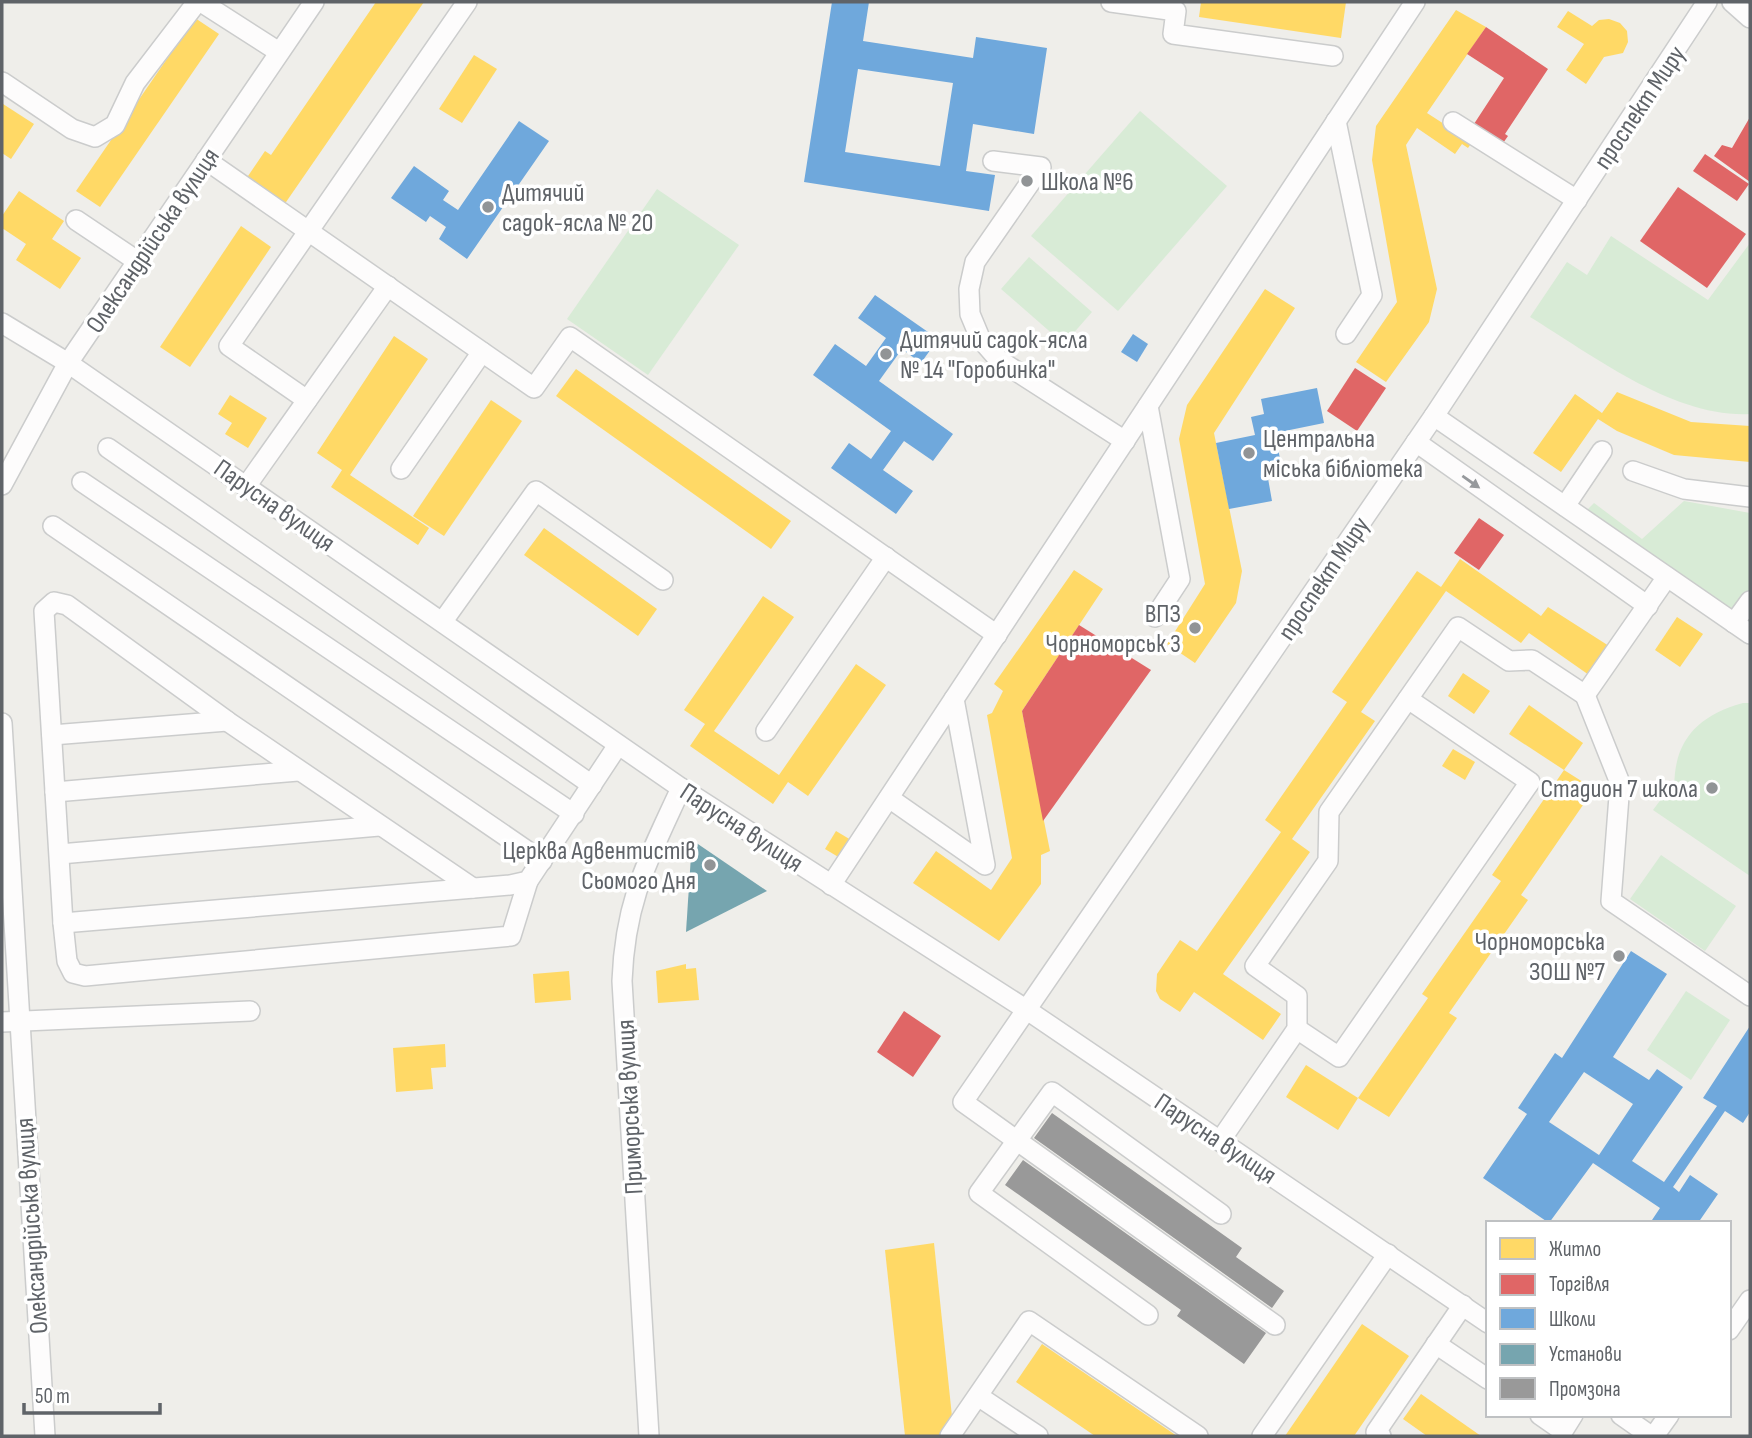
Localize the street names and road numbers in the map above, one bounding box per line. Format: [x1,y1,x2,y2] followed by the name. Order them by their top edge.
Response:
[1588,40,1693,175] street label: проспект Миру
[80,142,227,339] street label: Олександрійська вулиця
[208,453,341,559] street label: Парусна вулиця
[1272,511,1377,646] street label: проспект Миру
[674,777,809,880] street label: Парусна вулиця
[610,1019,651,1195] street label: Приморська вулиця
[1148,1087,1282,1191] street label: Парусна вулиця
[9,1117,56,1335] street label: Олександрійська вулиця

